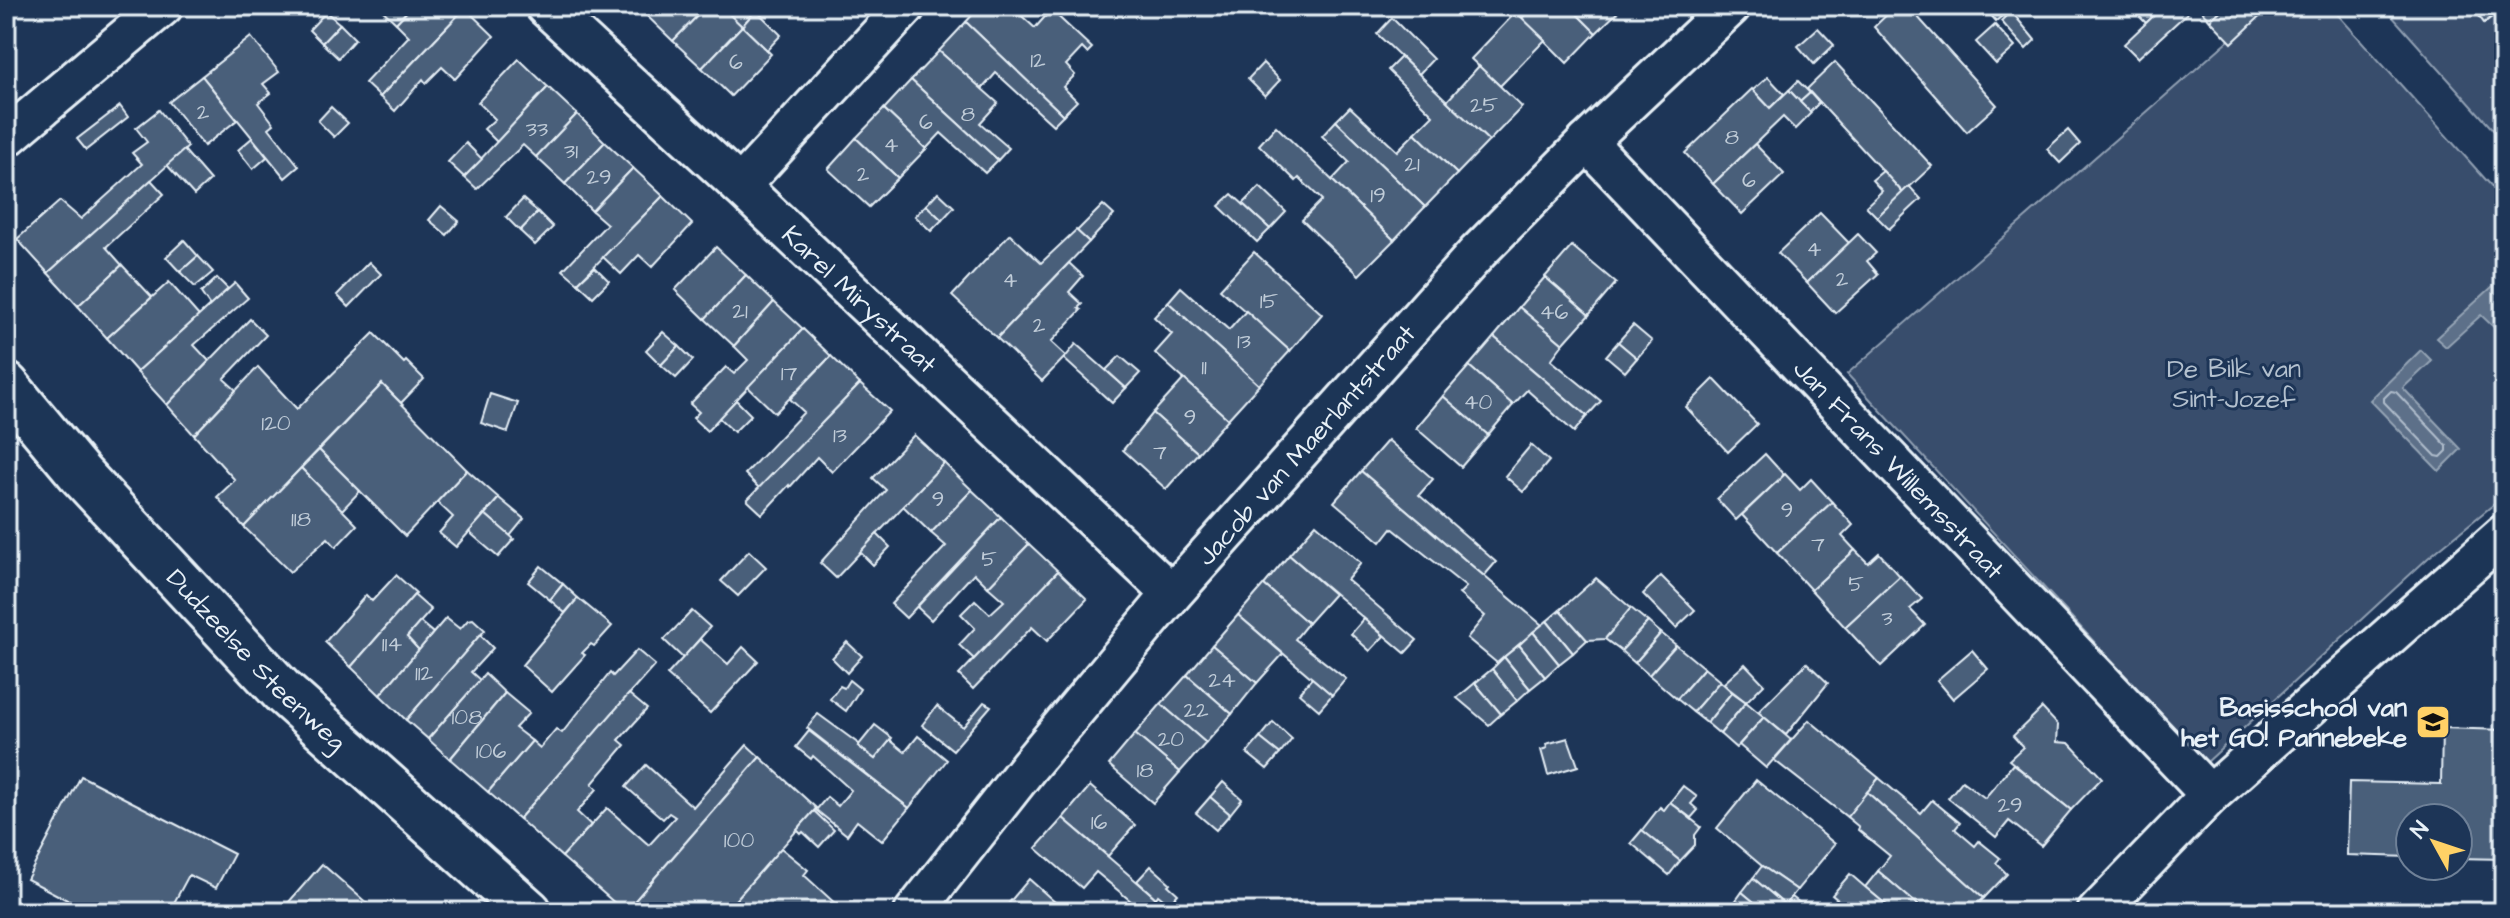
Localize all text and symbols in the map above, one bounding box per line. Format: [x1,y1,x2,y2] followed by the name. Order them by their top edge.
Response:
[1030,45,1046,76] house number: 12
[729,47,743,78] house number: 6
[1470,90,1499,121] house number: 25
[197,97,210,128] house number: 2
[961,99,975,130] house number: 8
[919,107,933,138] house number: 6
[526,114,548,145] house number: 33
[1725,122,1739,153] house number: 8
[884,130,899,161] house number: 4
[564,136,578,167] house number: 31
[1404,149,1420,180] house number: 21
[857,159,870,190] house number: 2
[586,162,612,193] house number: 29
[1742,165,1756,196] house number: 6
[1370,180,1386,211] house number: 19
[774,218,945,382] street label: Karel Mirystraat
[1807,234,1822,265] house number: 4
[1836,264,1849,295] house number: 2
[1003,265,1018,296] house number: 4
[1260,286,1279,317] house number: 15
[732,296,748,327] house number: 21
[1540,297,1569,328] house number: 46
[1033,310,1046,341] house number: 2
[1189,317,1424,574] street label: Jacob van Maerlantstraat
[1237,326,1251,357] house number: 13
[2167,351,2301,417] park label: De Bilk van Sint-Jozef
[1201,352,1207,383] house number: 11
[1785,352,2012,588] street label: Jan Frans Willemsstraat
[781,358,798,389] house number: 17
[1464,387,1493,418] house number: 40
[1184,402,1196,433] house number: 9
[261,408,291,439] house number: 120
[833,420,847,451] house number: 13
[1153,437,1167,468] house number: 7
[932,484,944,515] house number: 9
[1781,495,1793,526] house number: 9
[291,504,311,535] house number: 118
[1811,529,1825,560] house number: 7
[981,544,997,575] house number: 5
[158,561,354,761] street label: Dudzeelse Steenweg
[1848,569,1864,600] house number: 5
[1881,603,1893,634] house number: 3
[382,629,402,660] house number: 114
[415,658,434,689] house number: 112
[1208,665,1236,696] house number: 24
[2181,690,2407,756] place label: Basisschool van het GO! Pannebeke
[1183,695,1209,726] house number: 22
[452,702,482,733] house number: 108
[2414,703,2452,741] school or university icon: Basisschool van het GO! Pannebeke
[1158,724,1184,755] house number: 20
[476,736,506,767] house number: 106
[1136,755,1154,786] house number: 18
[1997,790,2023,821] house number: 29
[2394,802,2474,882] north arrow
[1091,807,1108,838] house number: 16
[2404,815,2436,845] text: N
[724,825,754,856] house number: 100

